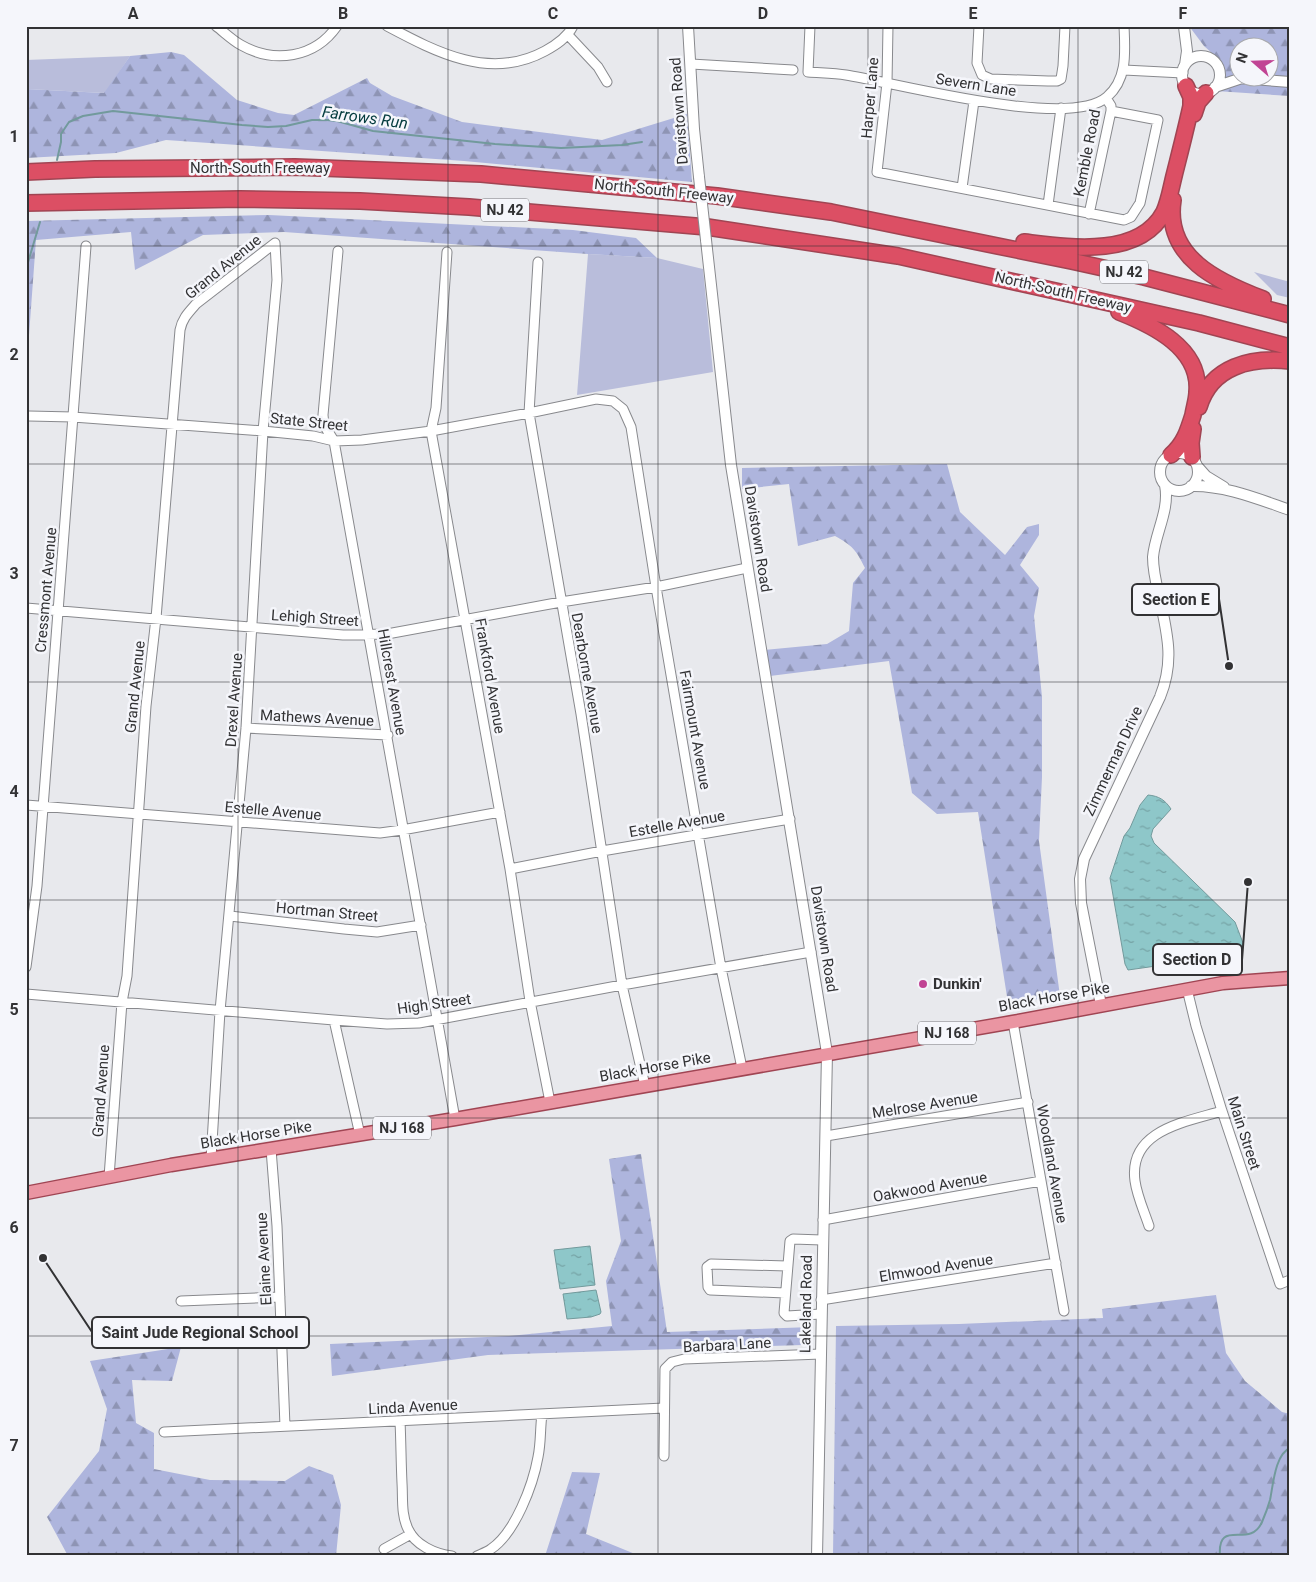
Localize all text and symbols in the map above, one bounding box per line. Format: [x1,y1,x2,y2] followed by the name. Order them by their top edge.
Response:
[128,4,139,23] text: A
[338,4,348,23] text: B
[548,4,558,23] text: C
[758,4,768,23] text: D
[969,4,978,23] text: E
[1179,4,1188,23] text: F
[1228,38,1278,88] north arrow
[1233,50,1251,65] text: N
[666,57,692,165] street label: Davistown Road
[857,57,883,139] street label: Harper Lane
[934,70,1018,100] street label: Severn Lane
[321,102,409,133] water label: Farrows Run
[1070,108,1104,198] street label: Kemble Road
[9,127,19,146] text: 1
[190,159,330,177] street label: North-South Freeway
[593,175,735,207] street label: North-South Freeway
[481,198,529,222] road number: NJ 42
[181,231,265,303] street label: Grand Avenue
[1100,260,1148,284] road number: NJ 42
[993,267,1133,317] street label: North-South Freeway
[9,345,19,364] text: 2
[269,409,349,435] street label: State Street
[741,484,775,594] street label: Davistown Road
[32,527,60,653] street label: Cressmont Avenue
[9,564,19,583] text: 3
[1132,584,1219,615] callout: Section E
[1142,590,1210,609] text: Section E
[271,606,360,630] street label: Lehigh Street
[568,611,606,735] street label: Dearborne Avenue
[471,617,509,735] street label: Frankford Avenue
[374,627,410,737] street label: Hillcrest Avenue
[121,640,149,734] street label: Grand Avenue
[222,652,246,748] street label: Drexel Avenue
[676,669,714,791] street label: Fairmount Avenue
[1080,703,1146,819] street label: Zimmerman Drive
[260,706,375,730] street label: Mathews Avenue
[9,782,19,801] text: 4
[224,798,322,824] street label: Estelle Avenue
[628,807,726,841] street label: Estelle Avenue
[807,884,841,994] street label: Davistown Road
[275,899,379,925] street label: Hortman Street
[1153,944,1242,975] callout: Section D
[1163,950,1231,969] text: Section D
[933,975,982,993] place label: Dunkin'
[917,978,929,990] marker: Dunkin'
[997,978,1111,1016] street label: Black Horse Pike
[396,990,472,1018] street label: High Street
[9,1000,19,1019] text: 5
[918,1021,976,1044] road number: NJ 168
[89,1044,113,1138] street label: Grand Avenue
[598,1048,712,1086] street label: Black Horse Pike
[871,1088,979,1122] street label: Melrose Avenue
[1224,1094,1264,1172] street label: Main Street
[1033,1103,1071,1225] street label: Woodland Avenue
[373,1116,431,1140] road number: NJ 168
[199,1117,313,1153] street label: Black Horse Pike
[871,1168,989,1206] street label: Oakwood Avenue
[253,1212,275,1306] street label: Elaine Avenue
[9,1218,19,1237] text: 6
[878,1250,994,1286] street label: Elmwood Avenue
[796,1255,816,1353] street label: Lakeland Road
[92,1317,309,1348] callout: Saint Jude Regional School
[101,1323,299,1342] text: Saint Jude Regional School
[682,1334,772,1356] street label: Barbara Lane
[368,1396,458,1418] street label: Linda Avenue
[9,1436,19,1455] text: 7

